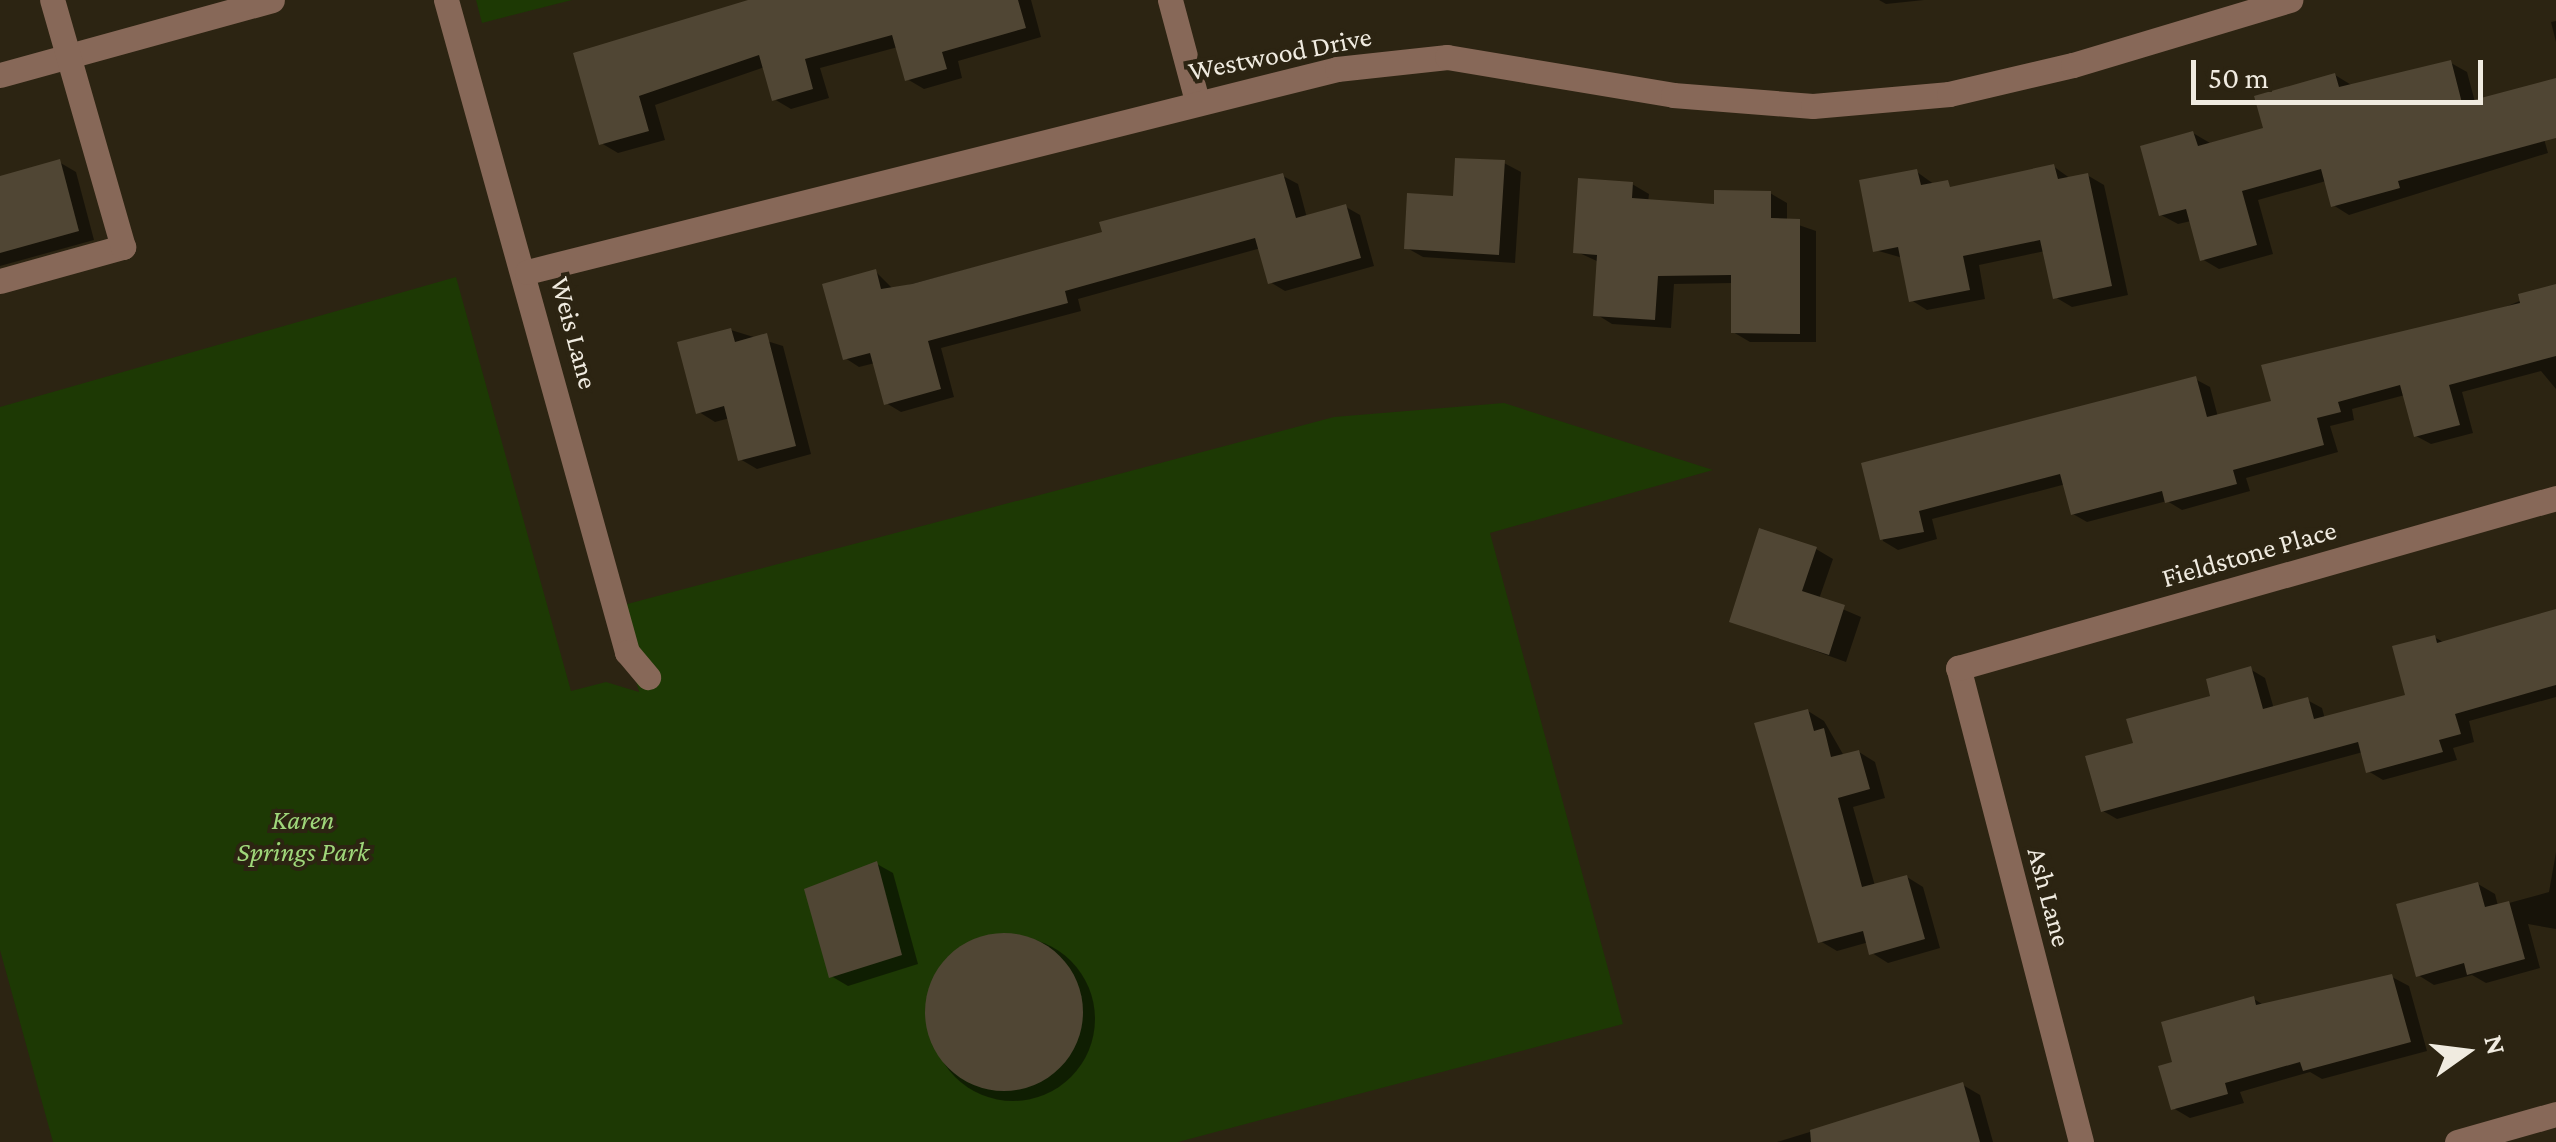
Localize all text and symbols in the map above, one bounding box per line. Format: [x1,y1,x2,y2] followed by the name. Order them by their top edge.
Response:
[1186,20,1374,88] street label: Westwood Drive
[2196,40,2488,102] scale bar
[2208,61,2269,94] text: 50 m
[543,273,605,393] street label: Weis Lane
[2158,513,2340,595] street label: Fieldstone Place
[237,803,369,869] park label: Karen Springs Park
[2020,844,2078,950] street label: Ash Lane
[2416,1002,2516,1102] north arrow
[2478,1032,2513,1058] text: N

